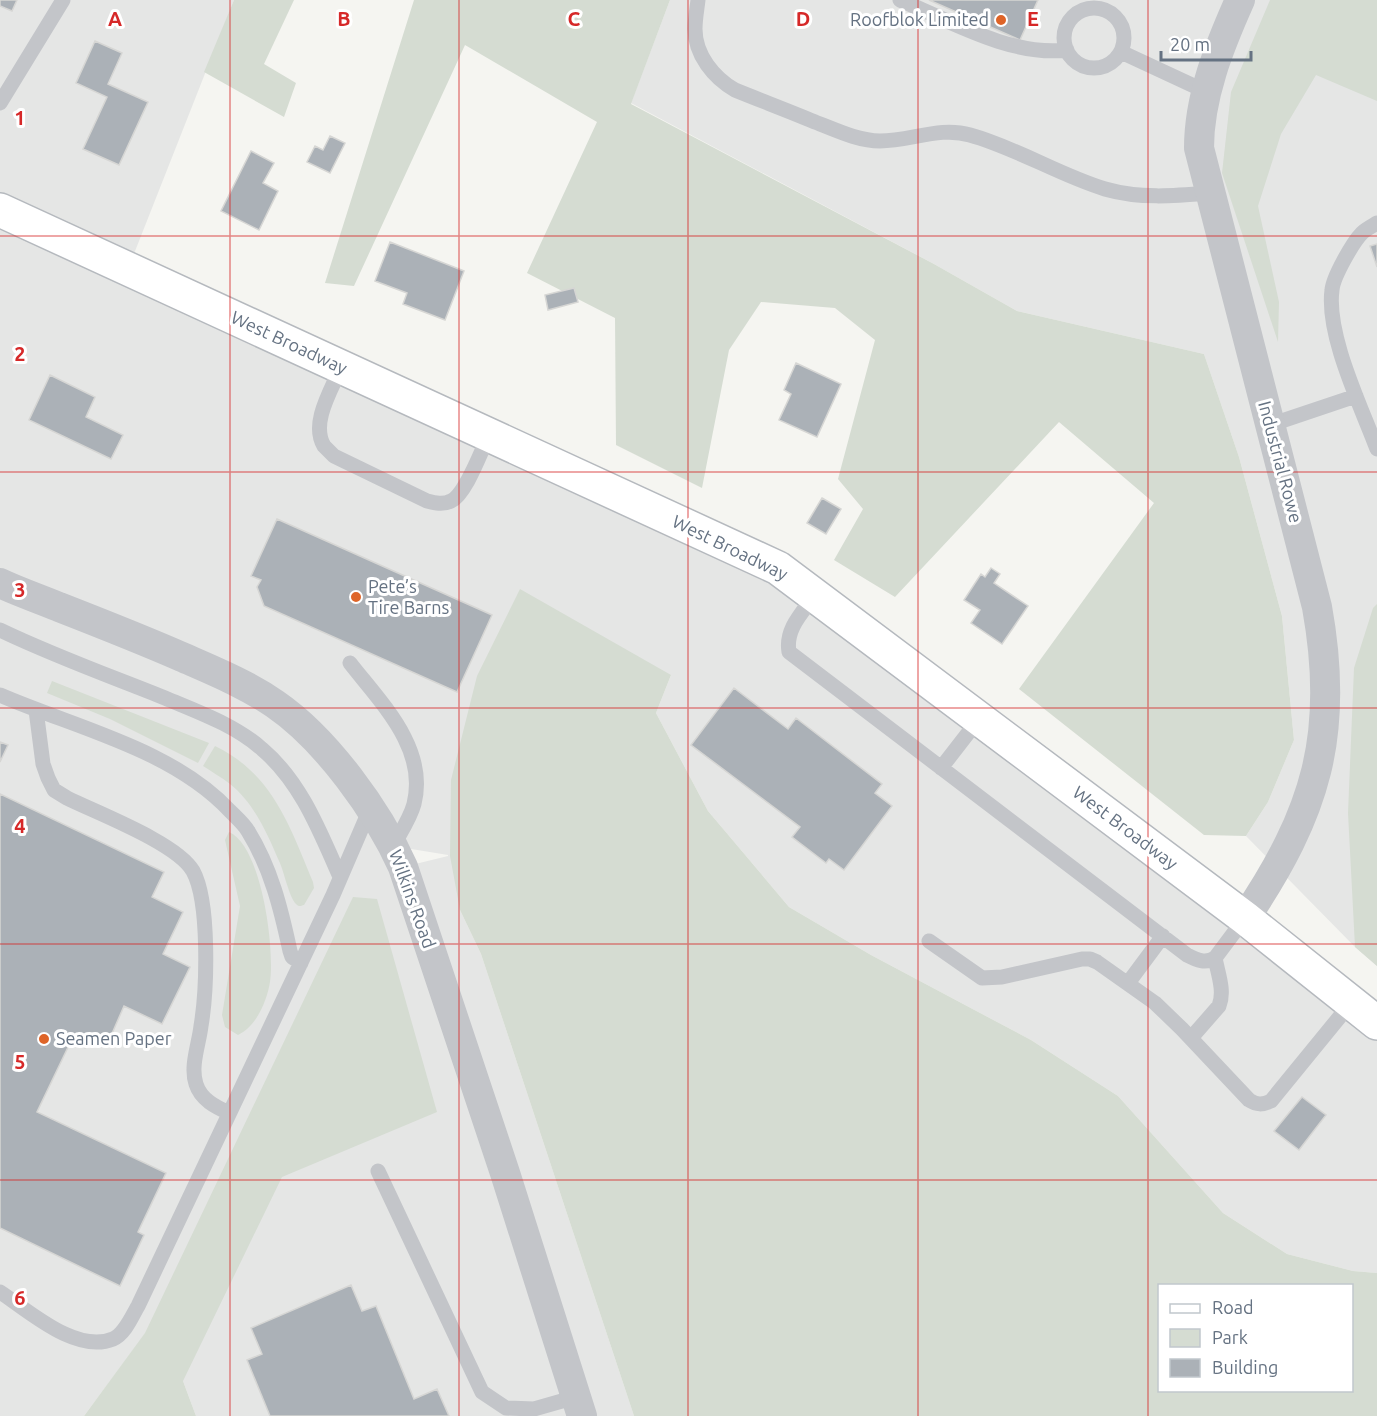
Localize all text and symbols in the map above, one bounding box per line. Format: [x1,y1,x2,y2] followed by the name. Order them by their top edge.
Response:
[108,7,122,30] text: A
[337,7,351,30] text: B
[568,7,581,30] text: C
[796,7,810,30] text: D
[1027,7,1039,30] text: E
[850,9,989,29] place label: Roofblok Limited
[994,13,1008,27] marker: Roofblok Limited
[1161,24,1251,62] scale bar
[1170,34,1210,54] text: 20 m
[14,106,26,129] text: 1
[228,306,351,378] street label: West Broadway
[14,342,26,365] text: 2
[1255,399,1307,525] street label: Industrial Rowe
[670,511,792,584] street label: West Broadway
[368,576,449,617] place label: Pete’s Tire Barns
[14,578,26,601] text: 3
[349,590,363,604] marker: Pete’s Tire Barns
[1069,781,1182,873] street label: West Broadway
[14,814,26,837] text: 4
[386,847,440,951] street label: Wilkins Road
[56,1028,172,1048] place label: Seamen Paper
[37,1032,51,1046] marker: Seamen Paper
[14,1050,26,1073] text: 5
[1158,1284,1353,1392] legend
[14,1286,26,1309] text: 6
[1212,1297,1254,1317] text: Road
[1212,1327,1248,1347] text: Park
[1212,1357,1278,1377] text: Building

